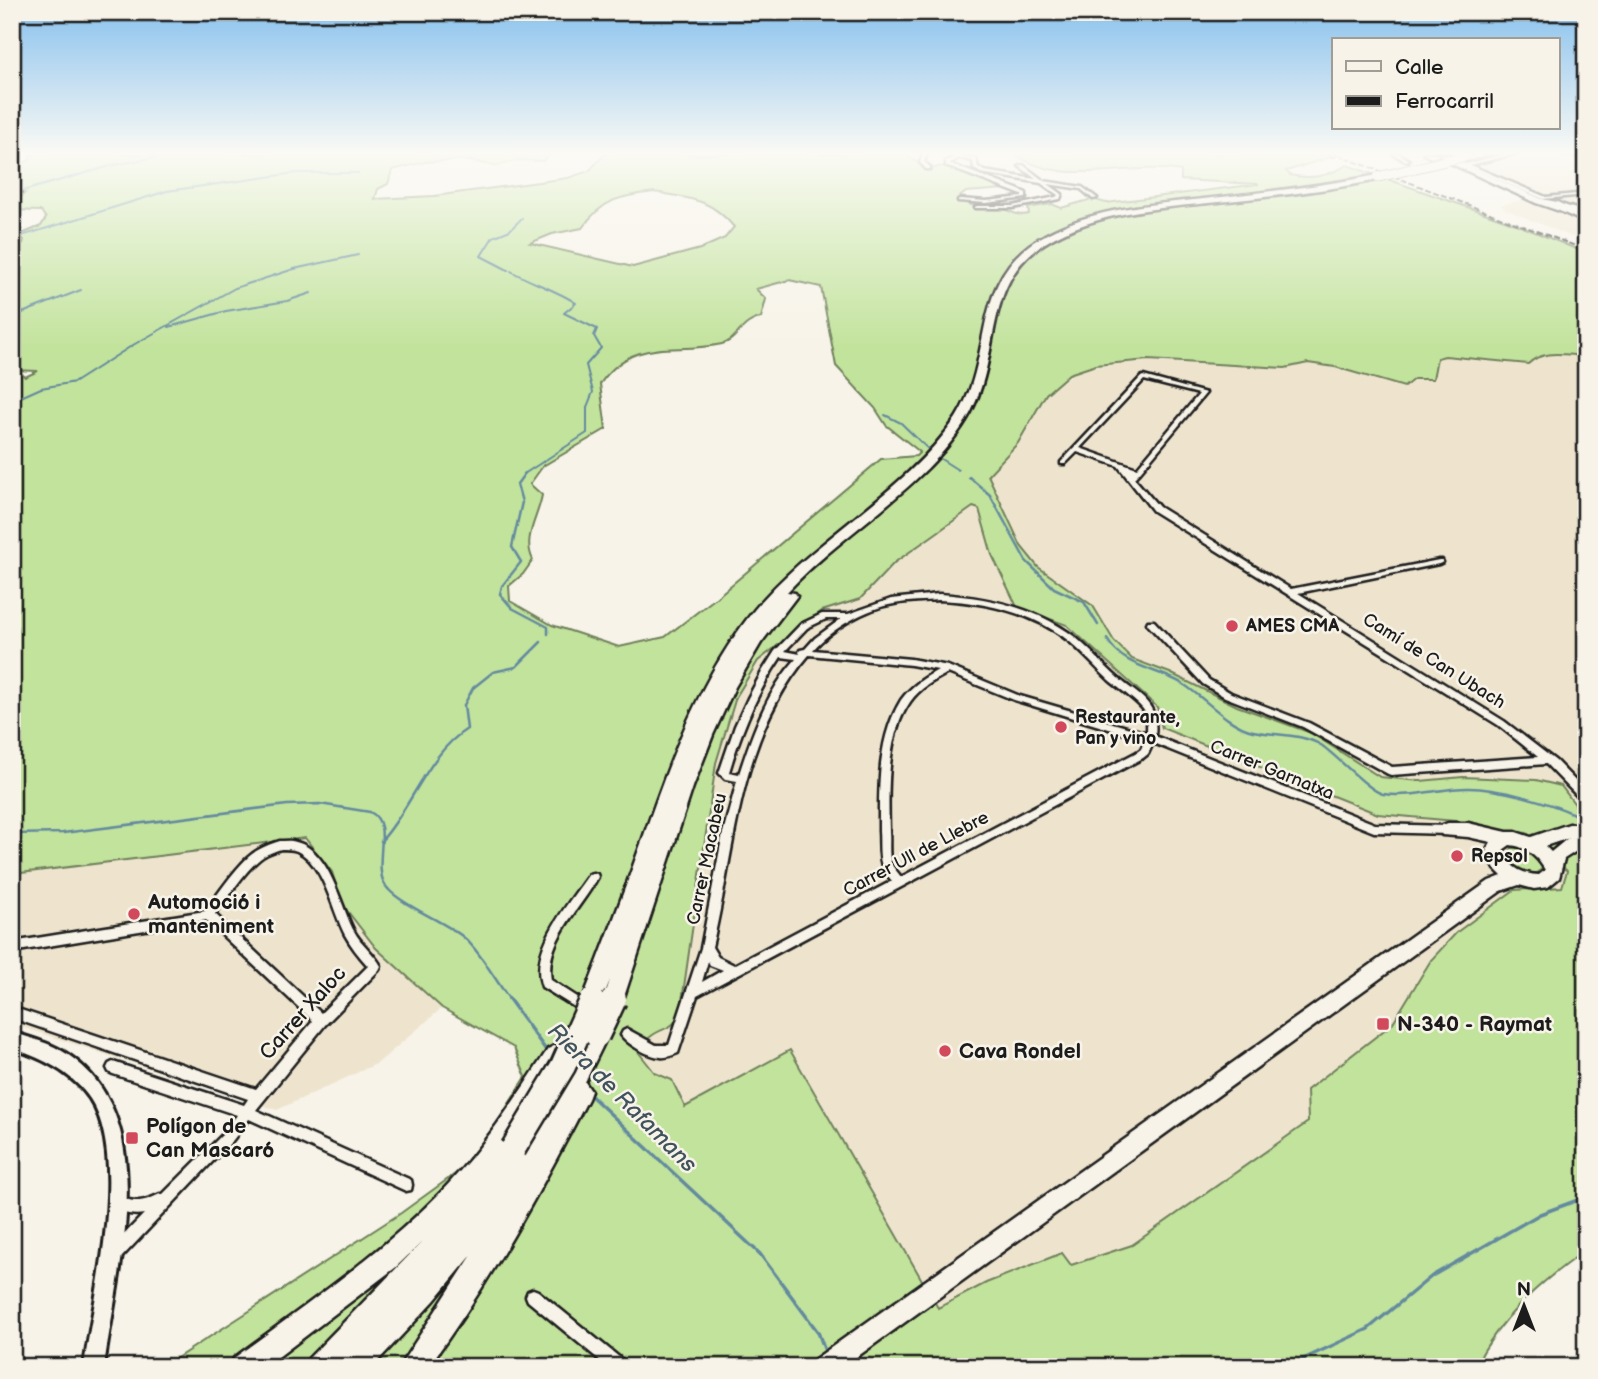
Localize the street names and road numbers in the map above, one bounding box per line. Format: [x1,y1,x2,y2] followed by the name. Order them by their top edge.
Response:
[1359,609,1509,713] street label: Camí de Can Ubach
[1207,736,1337,804] street label: Carrer Garnatxa
[683,791,731,927] street label: Carrer Macabeu
[840,807,992,901] street label: Carrer Ull de Llebre
[254,961,352,1065] street label: Carrer Xaloc

